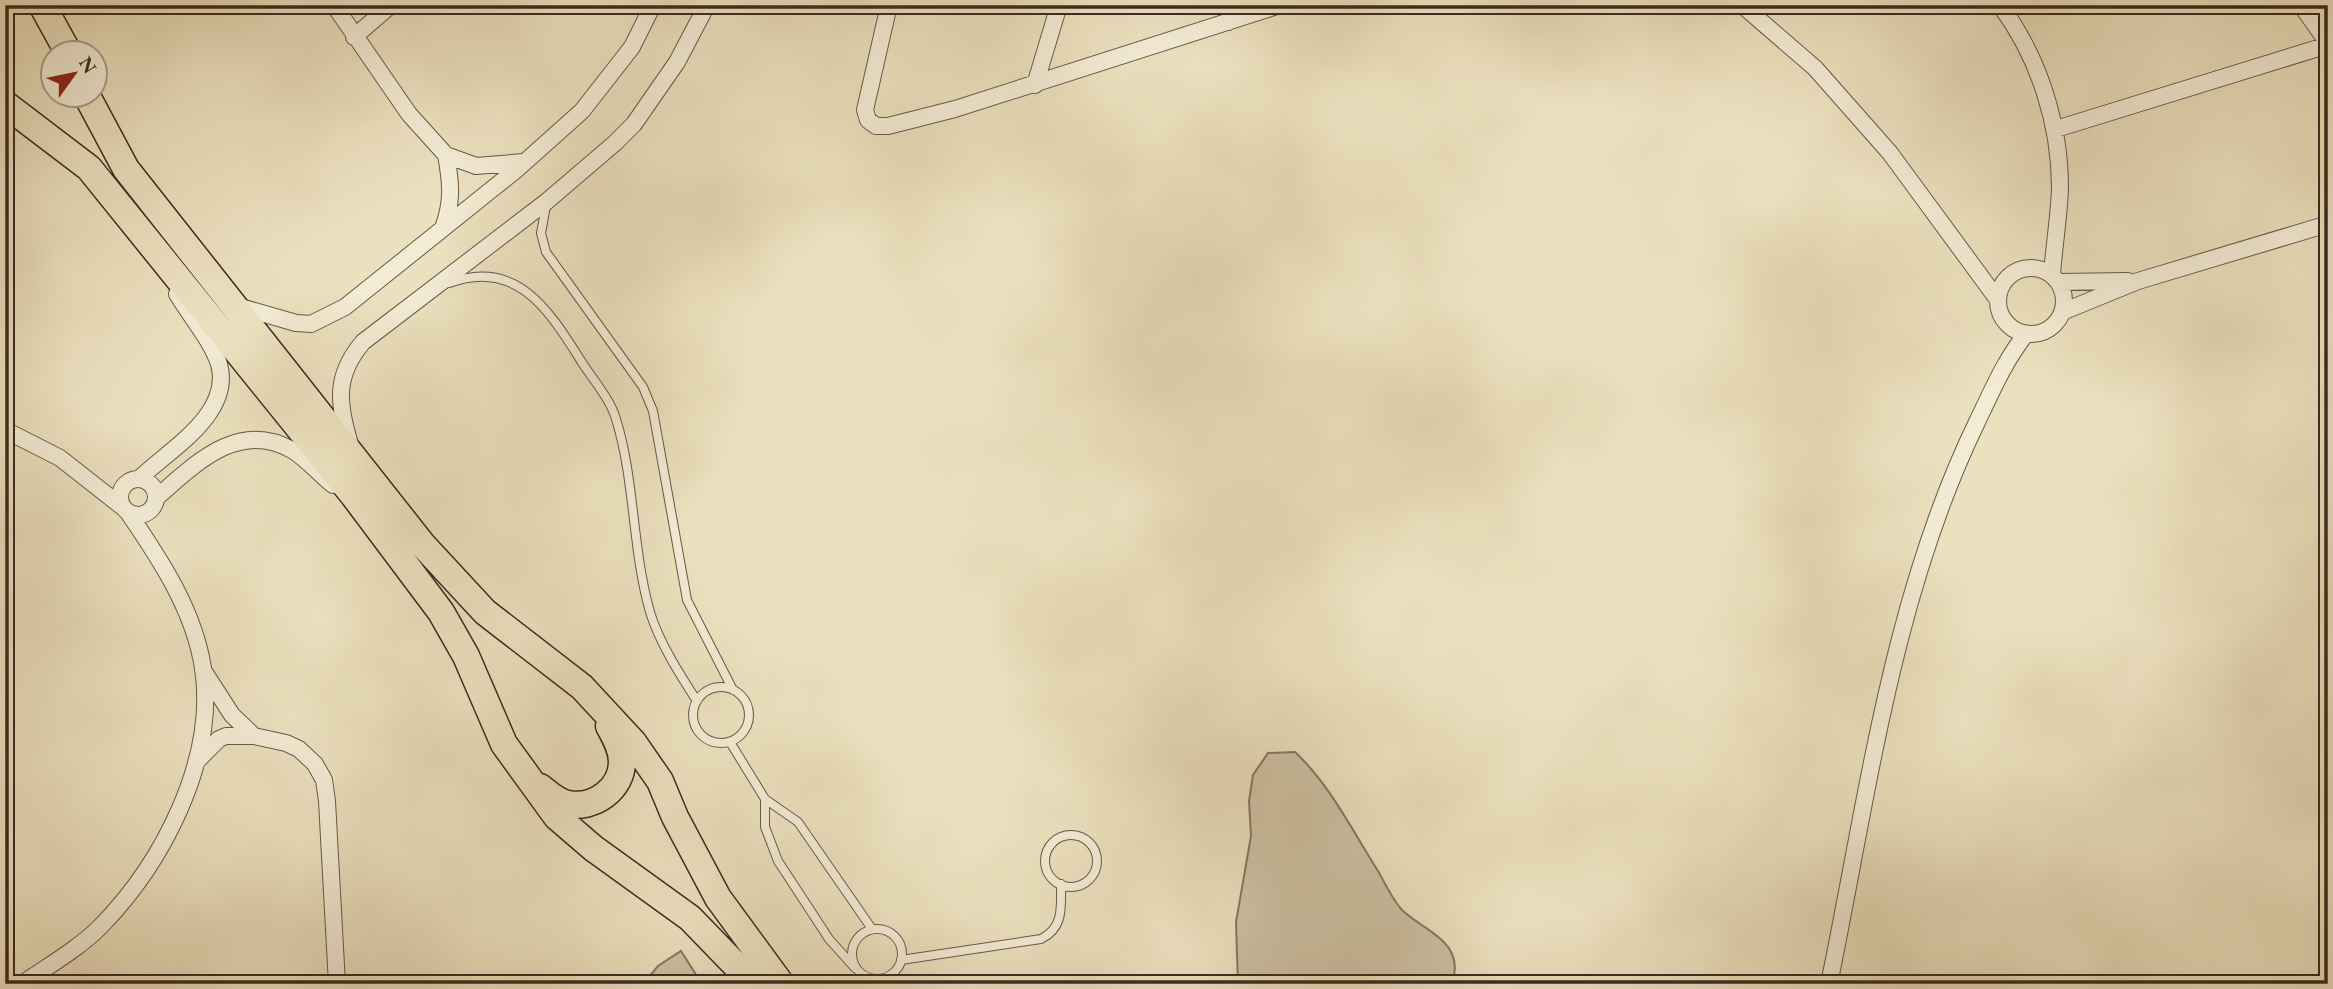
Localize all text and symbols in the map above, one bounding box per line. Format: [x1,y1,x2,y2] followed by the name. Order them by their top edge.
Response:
[38,38,108,108] north arrow
[73,52,103,79] text: N

